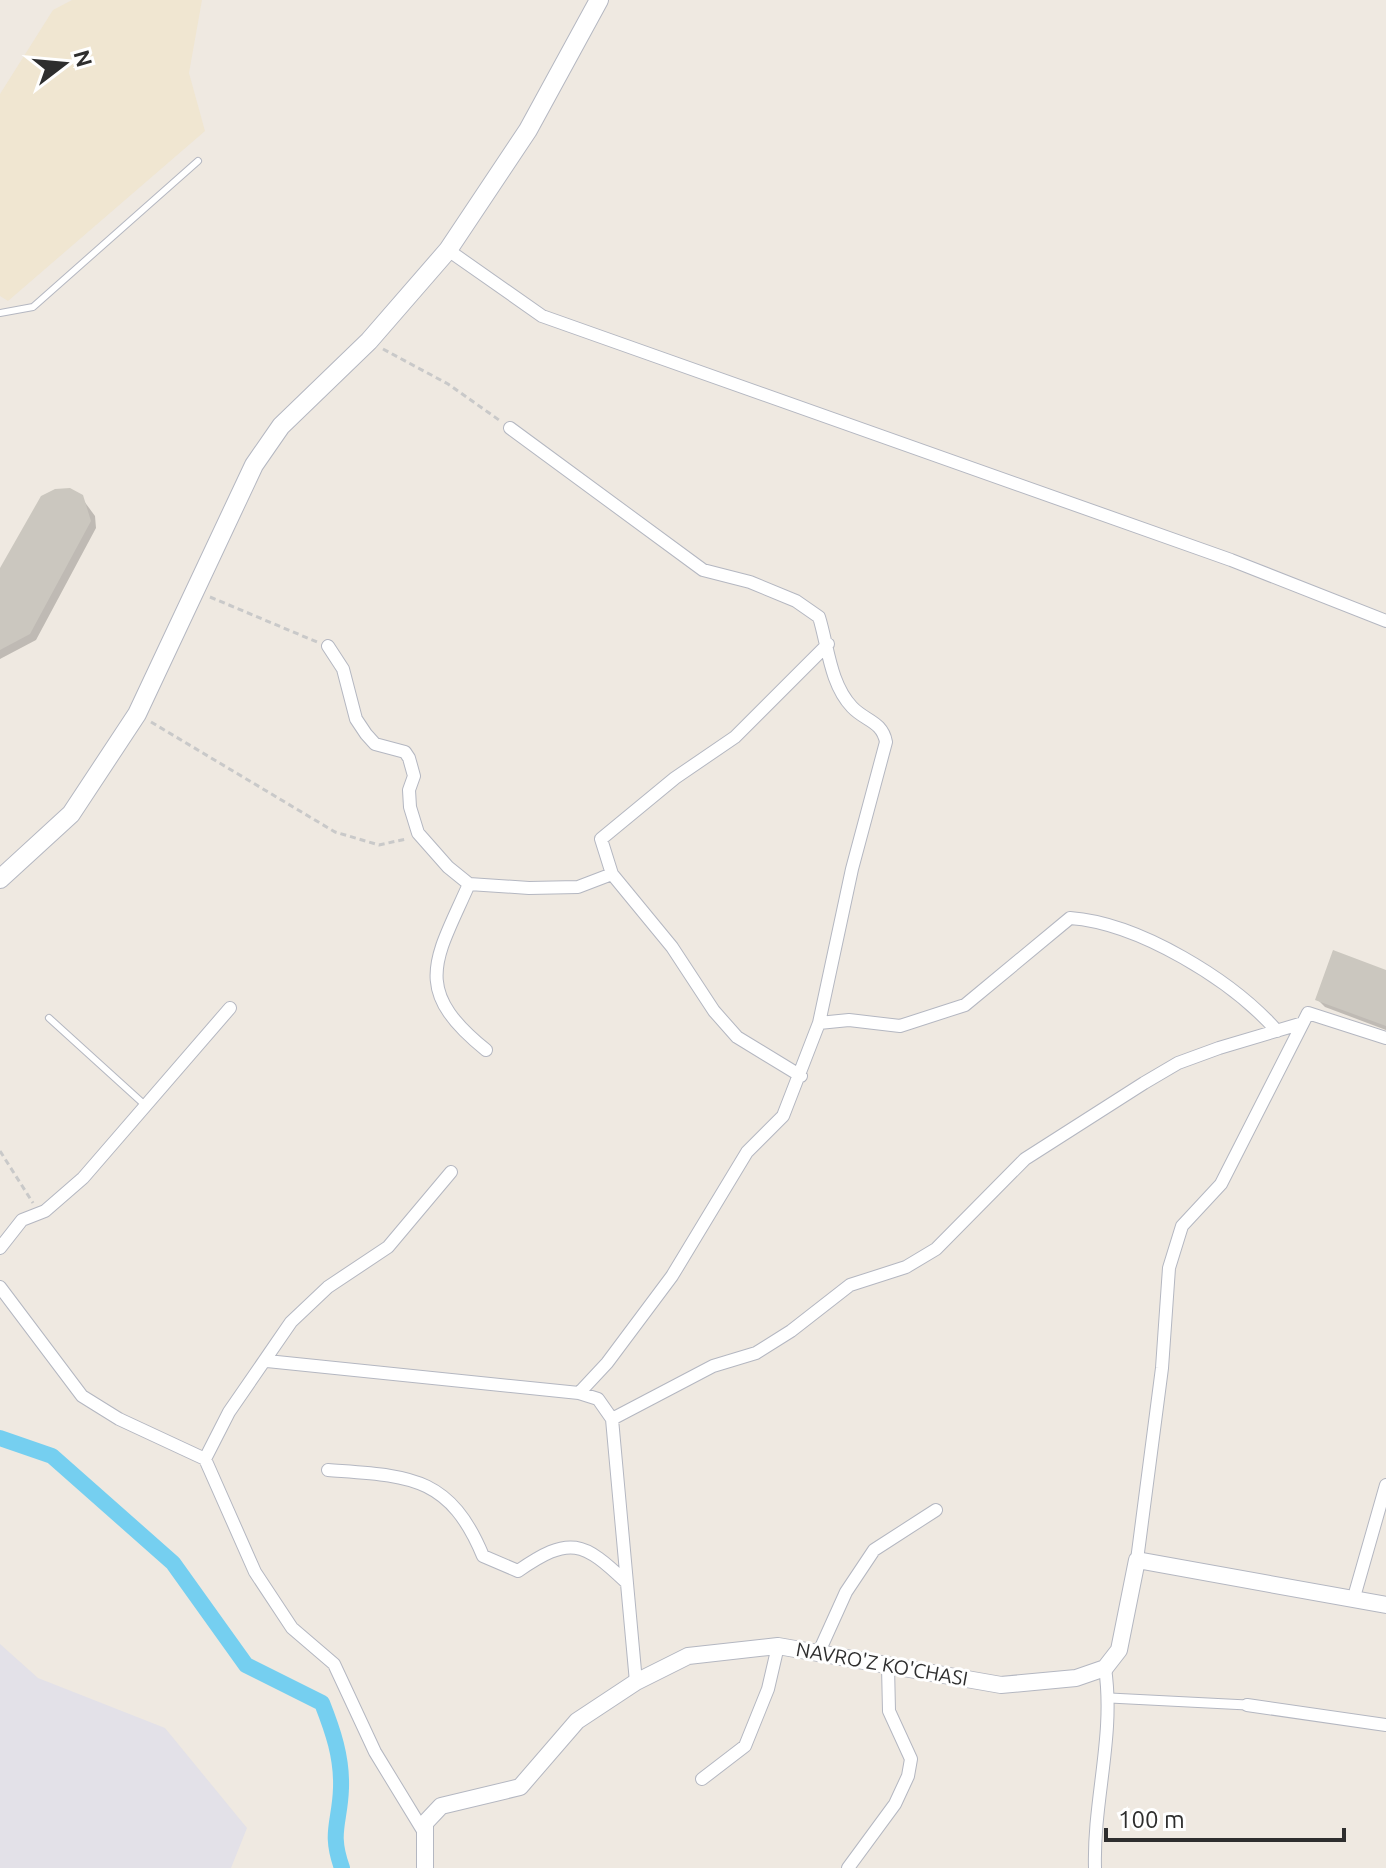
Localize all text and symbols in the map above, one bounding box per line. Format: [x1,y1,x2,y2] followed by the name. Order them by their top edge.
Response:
[24,24,104,104] north arrow
[69,47,98,70] text: N
[794,1637,970,1690] street label: NAVRO'Z KO'CHASI
[1106,1792,1344,1842] scale bar
[1118,1806,1185,1833] text: 100 m

